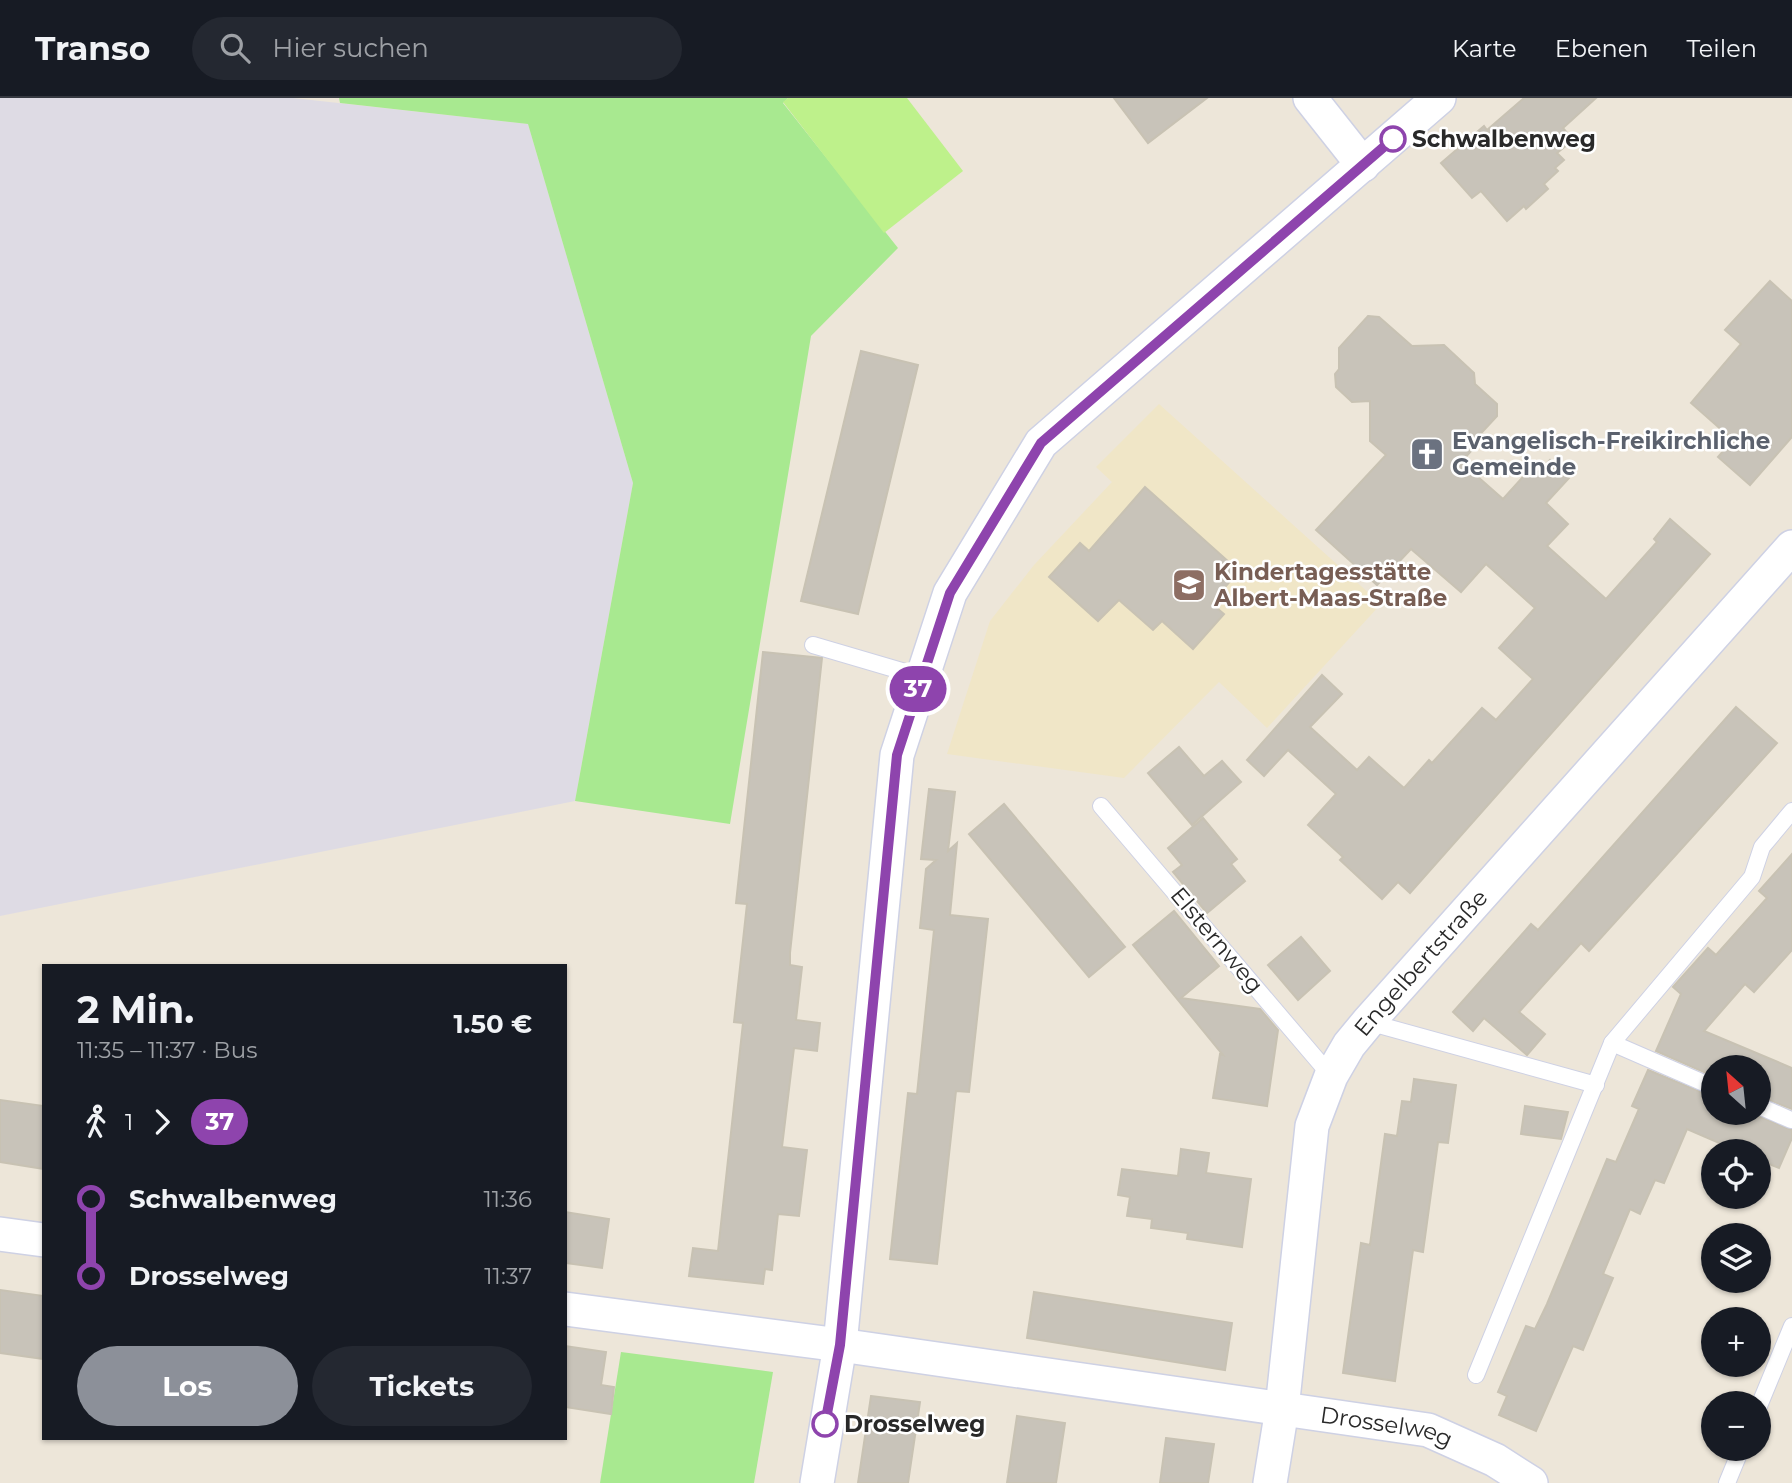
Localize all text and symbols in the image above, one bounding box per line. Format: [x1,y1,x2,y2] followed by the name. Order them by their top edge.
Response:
[192,17,682,80] search box
[35,28,150,68] text: Transo
[216,29,254,67] icon: search
[272,32,429,64] text: Hier suchen
[1452,34,1517,63] text: Karte
[1555,34,1648,63] text: Ebenen
[1686,34,1757,63] text: Teilen
[1412,125,1596,153] place label: Schwalbenweg
[1380,126,1406,152] marker: Schwalbenweg
[1452,427,1770,481] place label: Evangelisch-Freikirchliche Gemeinde
[1408,435,1446,473] church icon: Evangelisch-Freikirchliche Gemeinde
[1213,558,1447,612] place label: Kindertagesstätte Albert-Maas-Straße
[1170,566,1208,604] school or university icon: Kindertagesstätte Albert-Maas-Straße
[886,666,950,712] line badge: 37
[904,674,932,703] text: 37
[1165,881,1269,999] street label: Elsternweg
[1348,884,1493,1042] street label: Engelbertstraße
[77,986,194,1033] text: 2 Min.
[453,1008,532,1040] text: 1.50 €
[77,1036,257,1064] text: 11:35 – 11:37 · Bus
[1701,1055,1771,1125] north arrow
[1701,1055,1771,1461] map controls
[77,1103,115,1141] icon: walk
[143,1103,181,1141] icon: forward
[205,1107,234,1136] text: 37
[125,1108,133,1136] text: 1
[1701,1139,1771,1209] button: locate
[129,1183,337,1215] text: Schwalbenweg
[484,1185,532,1213] text: 11:36
[1701,1223,1771,1293] button: layers
[129,1260,289,1292] text: Drosselweg
[484,1262,532,1290] text: 11:37
[1701,1307,1771,1377] button: +
[77,1346,298,1426] button: Los
[312,1346,532,1426] button: Tickets
[1701,1391,1771,1461] button: −
[1318,1401,1457,1453] street label: Drosselweg
[844,1410,985,1438] place label: Drosselweg
[812,1411,838,1437] marker: Drosselweg

